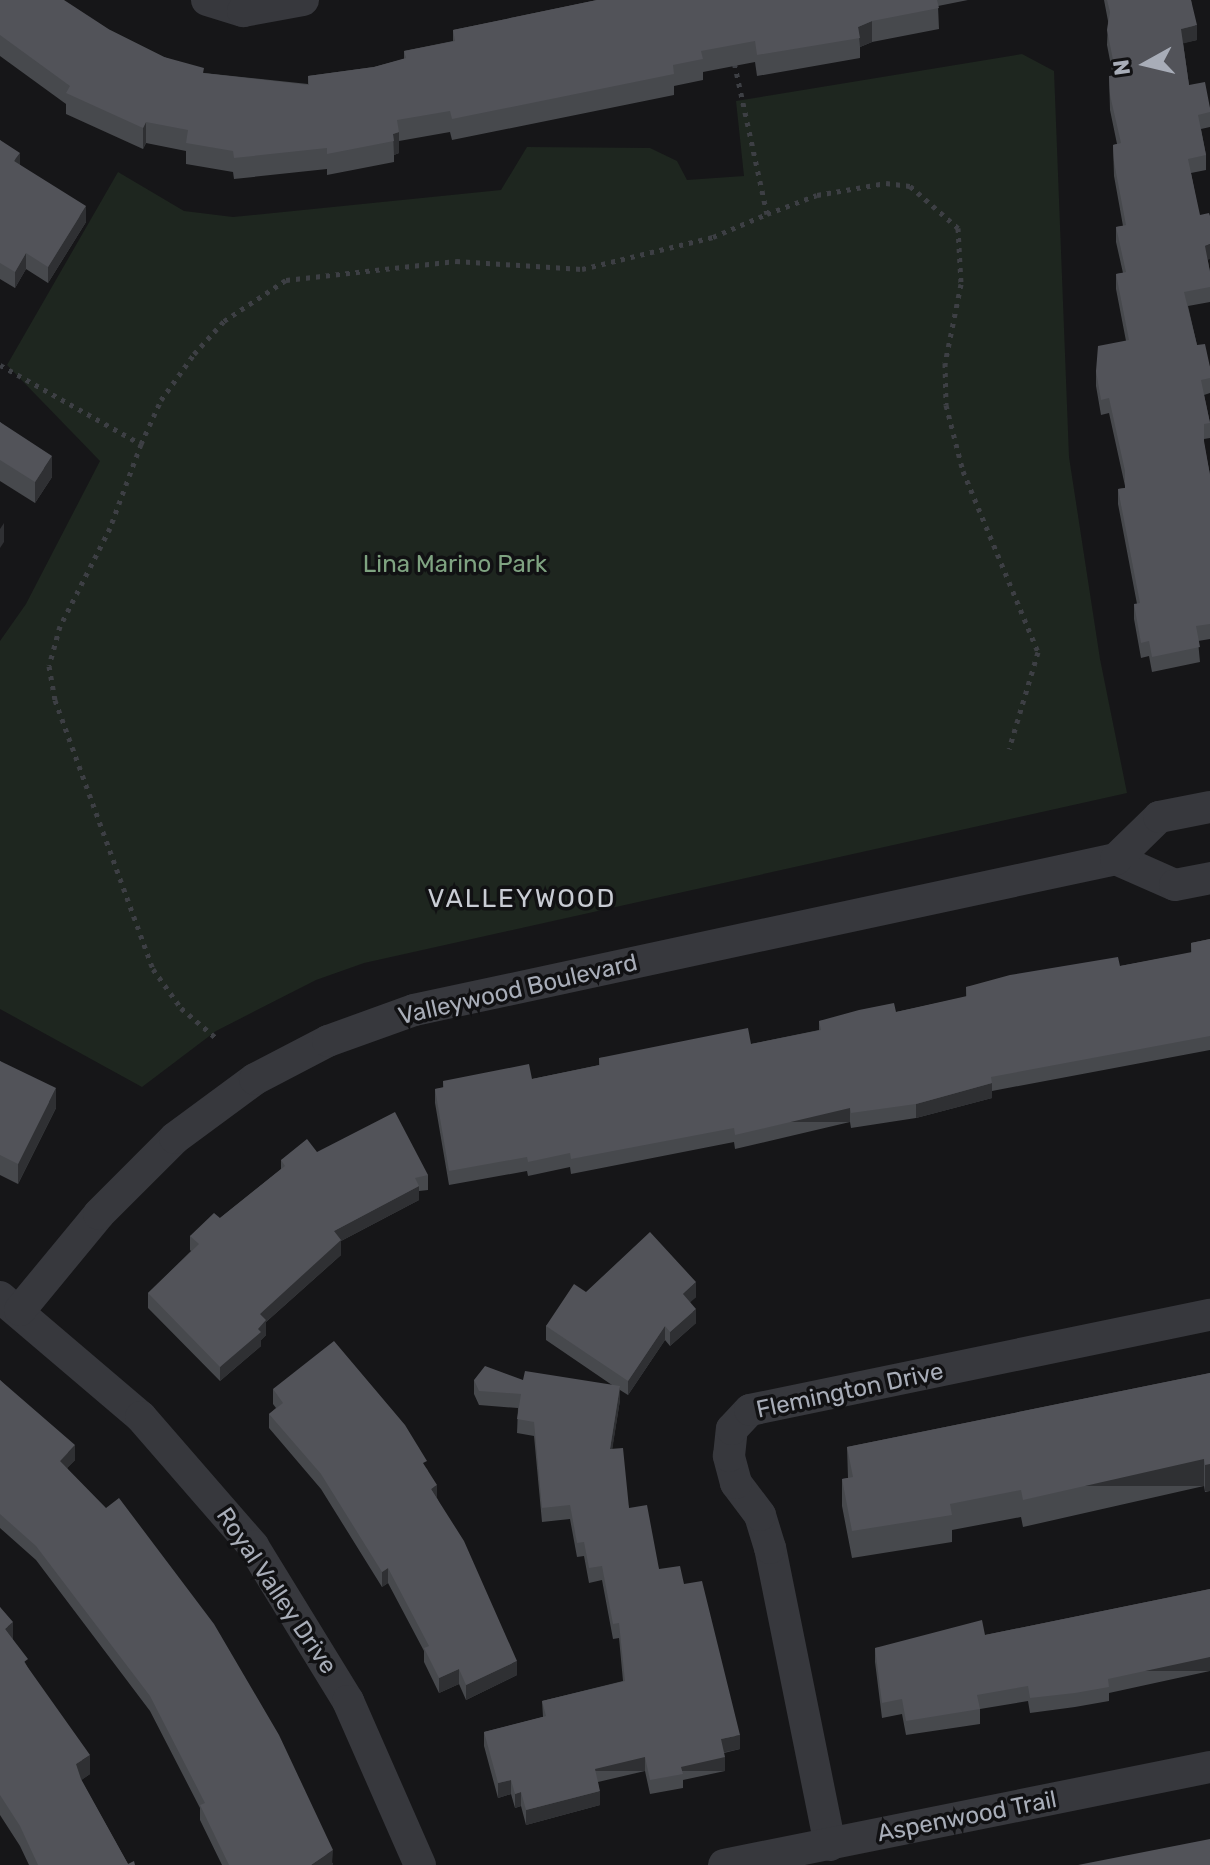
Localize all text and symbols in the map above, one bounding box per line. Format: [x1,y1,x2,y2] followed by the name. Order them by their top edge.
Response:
[1106,24,1186,104] north arrow
[1107,58,1136,77] text: N
[363,551,547,579] park label: Lina Marino Park
[428,883,616,915] district label: VALLEYWOOD
[396,948,640,1032] street label: Valleywood Boulevard
[754,1357,946,1425] street label: Flemington Drive
[209,1502,343,1680] street label: Royal Valley Drive
[875,1785,1059,1849] street label: Aspenwood Trail

